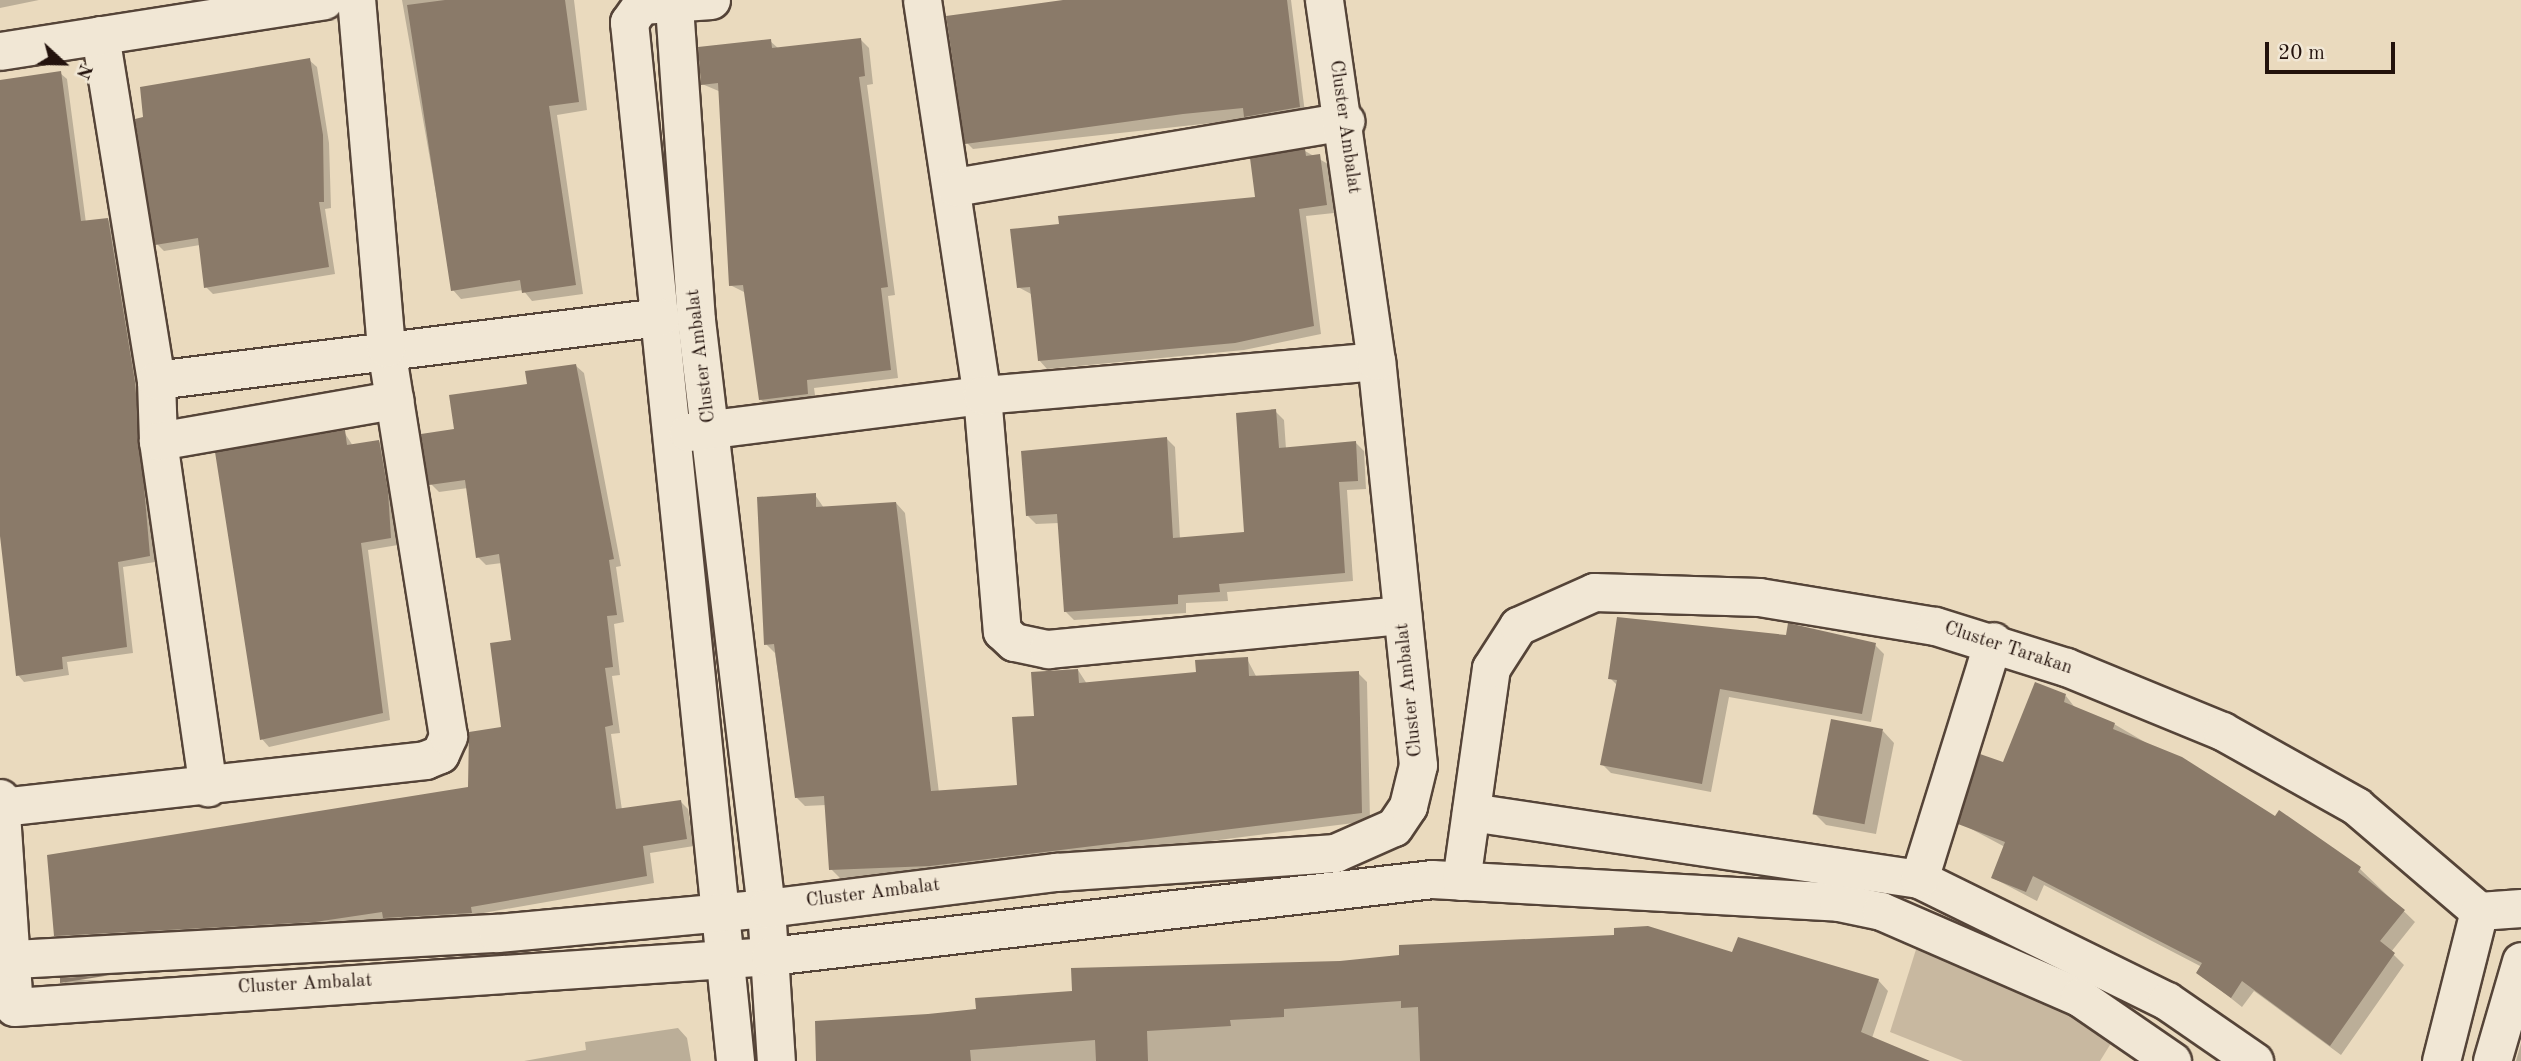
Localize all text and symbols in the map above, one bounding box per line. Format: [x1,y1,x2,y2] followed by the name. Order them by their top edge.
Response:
[28,28,98,98] north arrow
[2269,28,2398,72] scale bar
[2278,43,2325,64] text: 20 m
[1323,59,1365,195] street label: Cluster Ambalat
[71,61,94,81] text: N
[682,288,722,424] street label: Cluster Ambalat
[1941,618,2075,680] street label: Cluster Tarakan
[1392,622,1428,758] street label: Cluster Ambalat
[805,874,941,914] street label: Cluster Ambalat
[237,970,373,1000] street label: Cluster Ambalat

